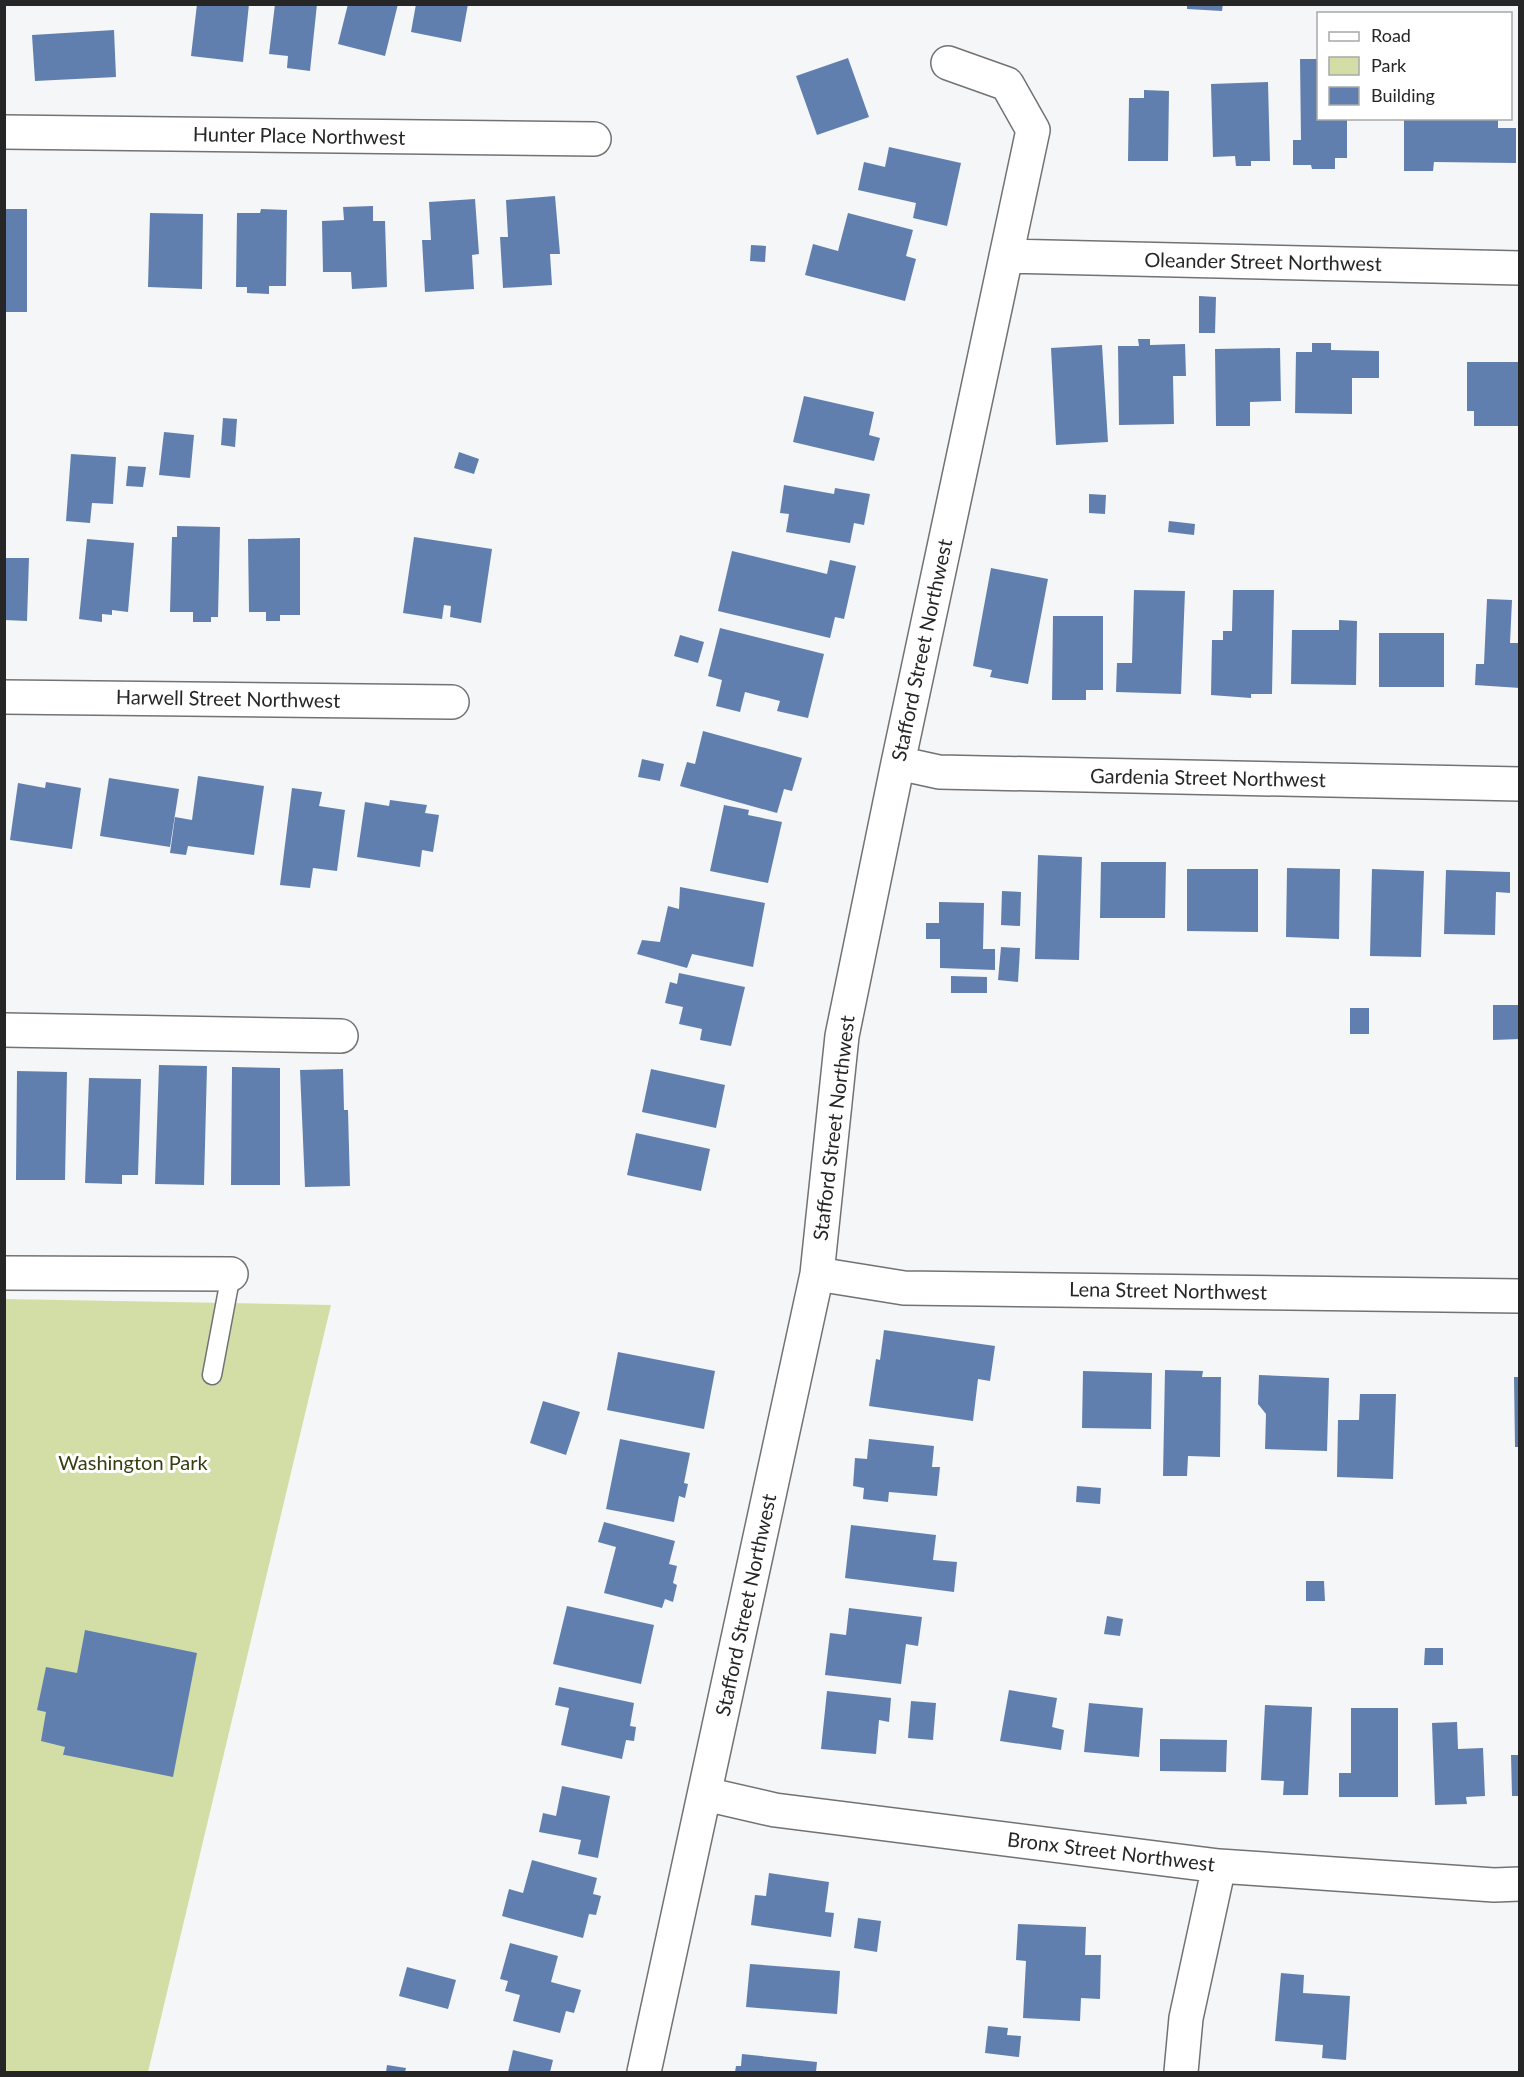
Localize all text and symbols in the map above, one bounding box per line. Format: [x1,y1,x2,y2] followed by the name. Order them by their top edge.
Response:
[1317,12,1512,120] legend
[1371,24,1411,46] text: Road
[1371,54,1407,76] text: Park
[1371,84,1435,106] text: Building
[193,121,405,149] street label: Hunter Place Northwest
[1144,247,1382,275] street label: Oleander Street Northwest
[886,537,956,763] street label: Stafford Street Northwest
[116,684,340,712] street label: Harwell Street Northwest
[1090,763,1326,791] street label: Gardenia Street Northwest
[807,1014,859,1242] street label: Stafford Street Northwest
[1069,1276,1267,1304] street label: Lena Street Northwest
[58,1450,209,1474] park label: Washington Park
[710,1492,780,1718] street label: Stafford Street Northwest
[1006,1826,1216,1876] street label: Bronx Street Northwest

